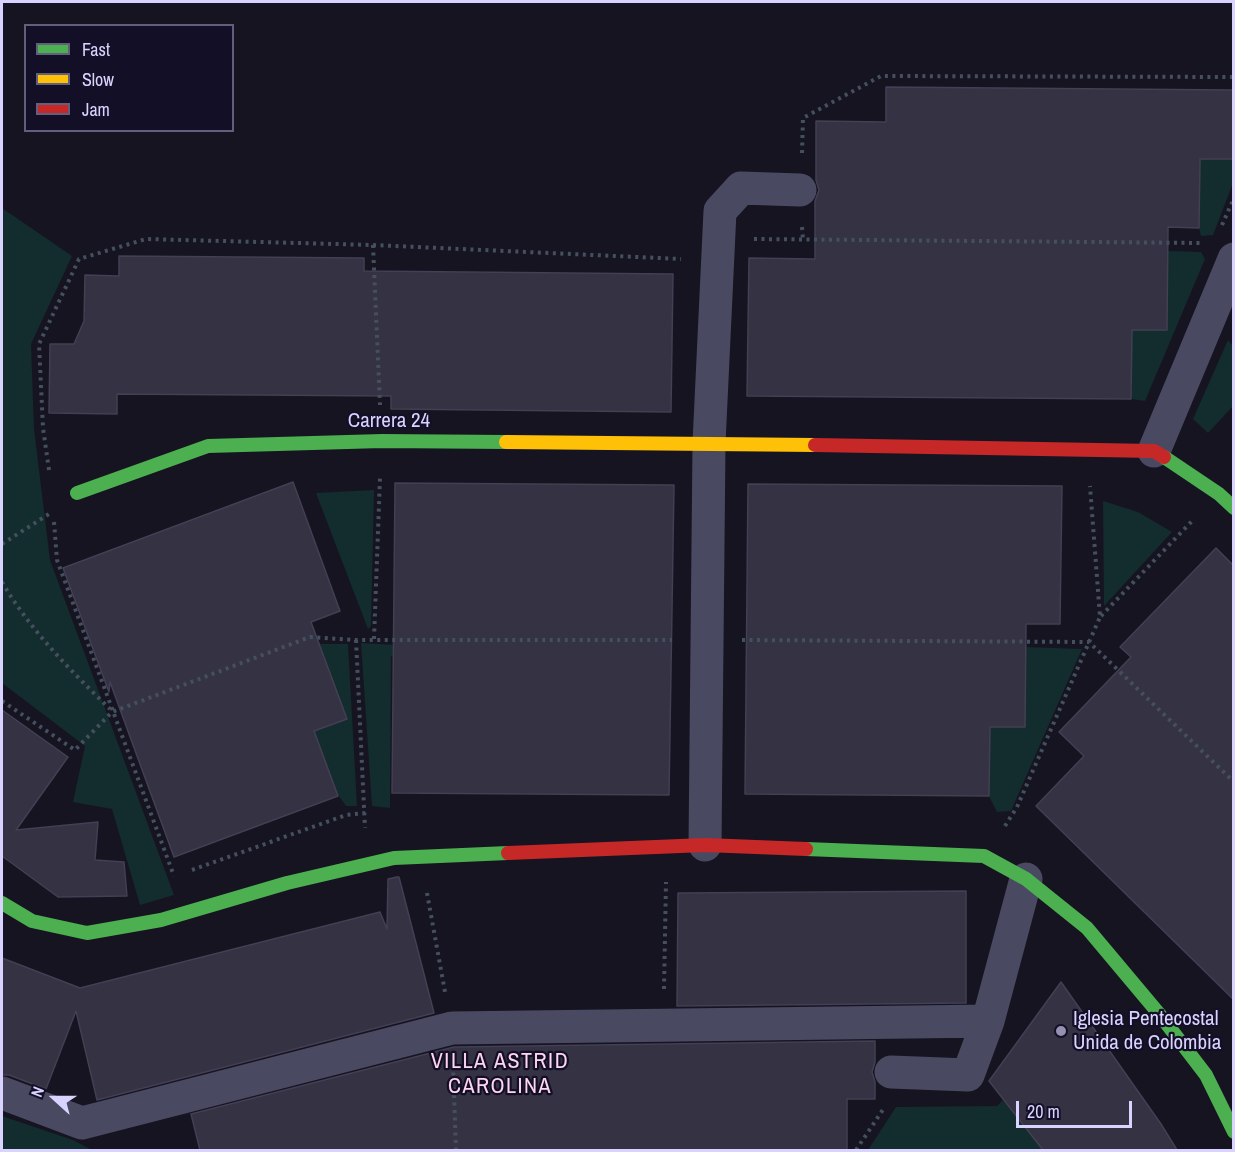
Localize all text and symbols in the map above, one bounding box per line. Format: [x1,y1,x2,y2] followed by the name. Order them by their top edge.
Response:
[24,24,234,132] legend
[82,37,110,62] text: Fast
[82,67,114,92] text: Slow
[82,97,110,122] text: Jam
[348,408,430,434] street label: Carrera 24
[1073,1006,1221,1056] place label: Iglesia Pentecostal Unida de Colombia
[1054,1024,1068,1038] marker: Iglesia Pentecostal Unida de Colombia
[431,1049,569,1100] district label: VILLA ASTRID CAROLINA
[24,1068,84,1128] north arrow
[25,1083,49,1100] text: N
[1019,1089,1134,1127] scale bar
[1027,1099,1060,1124] text: 20 m

